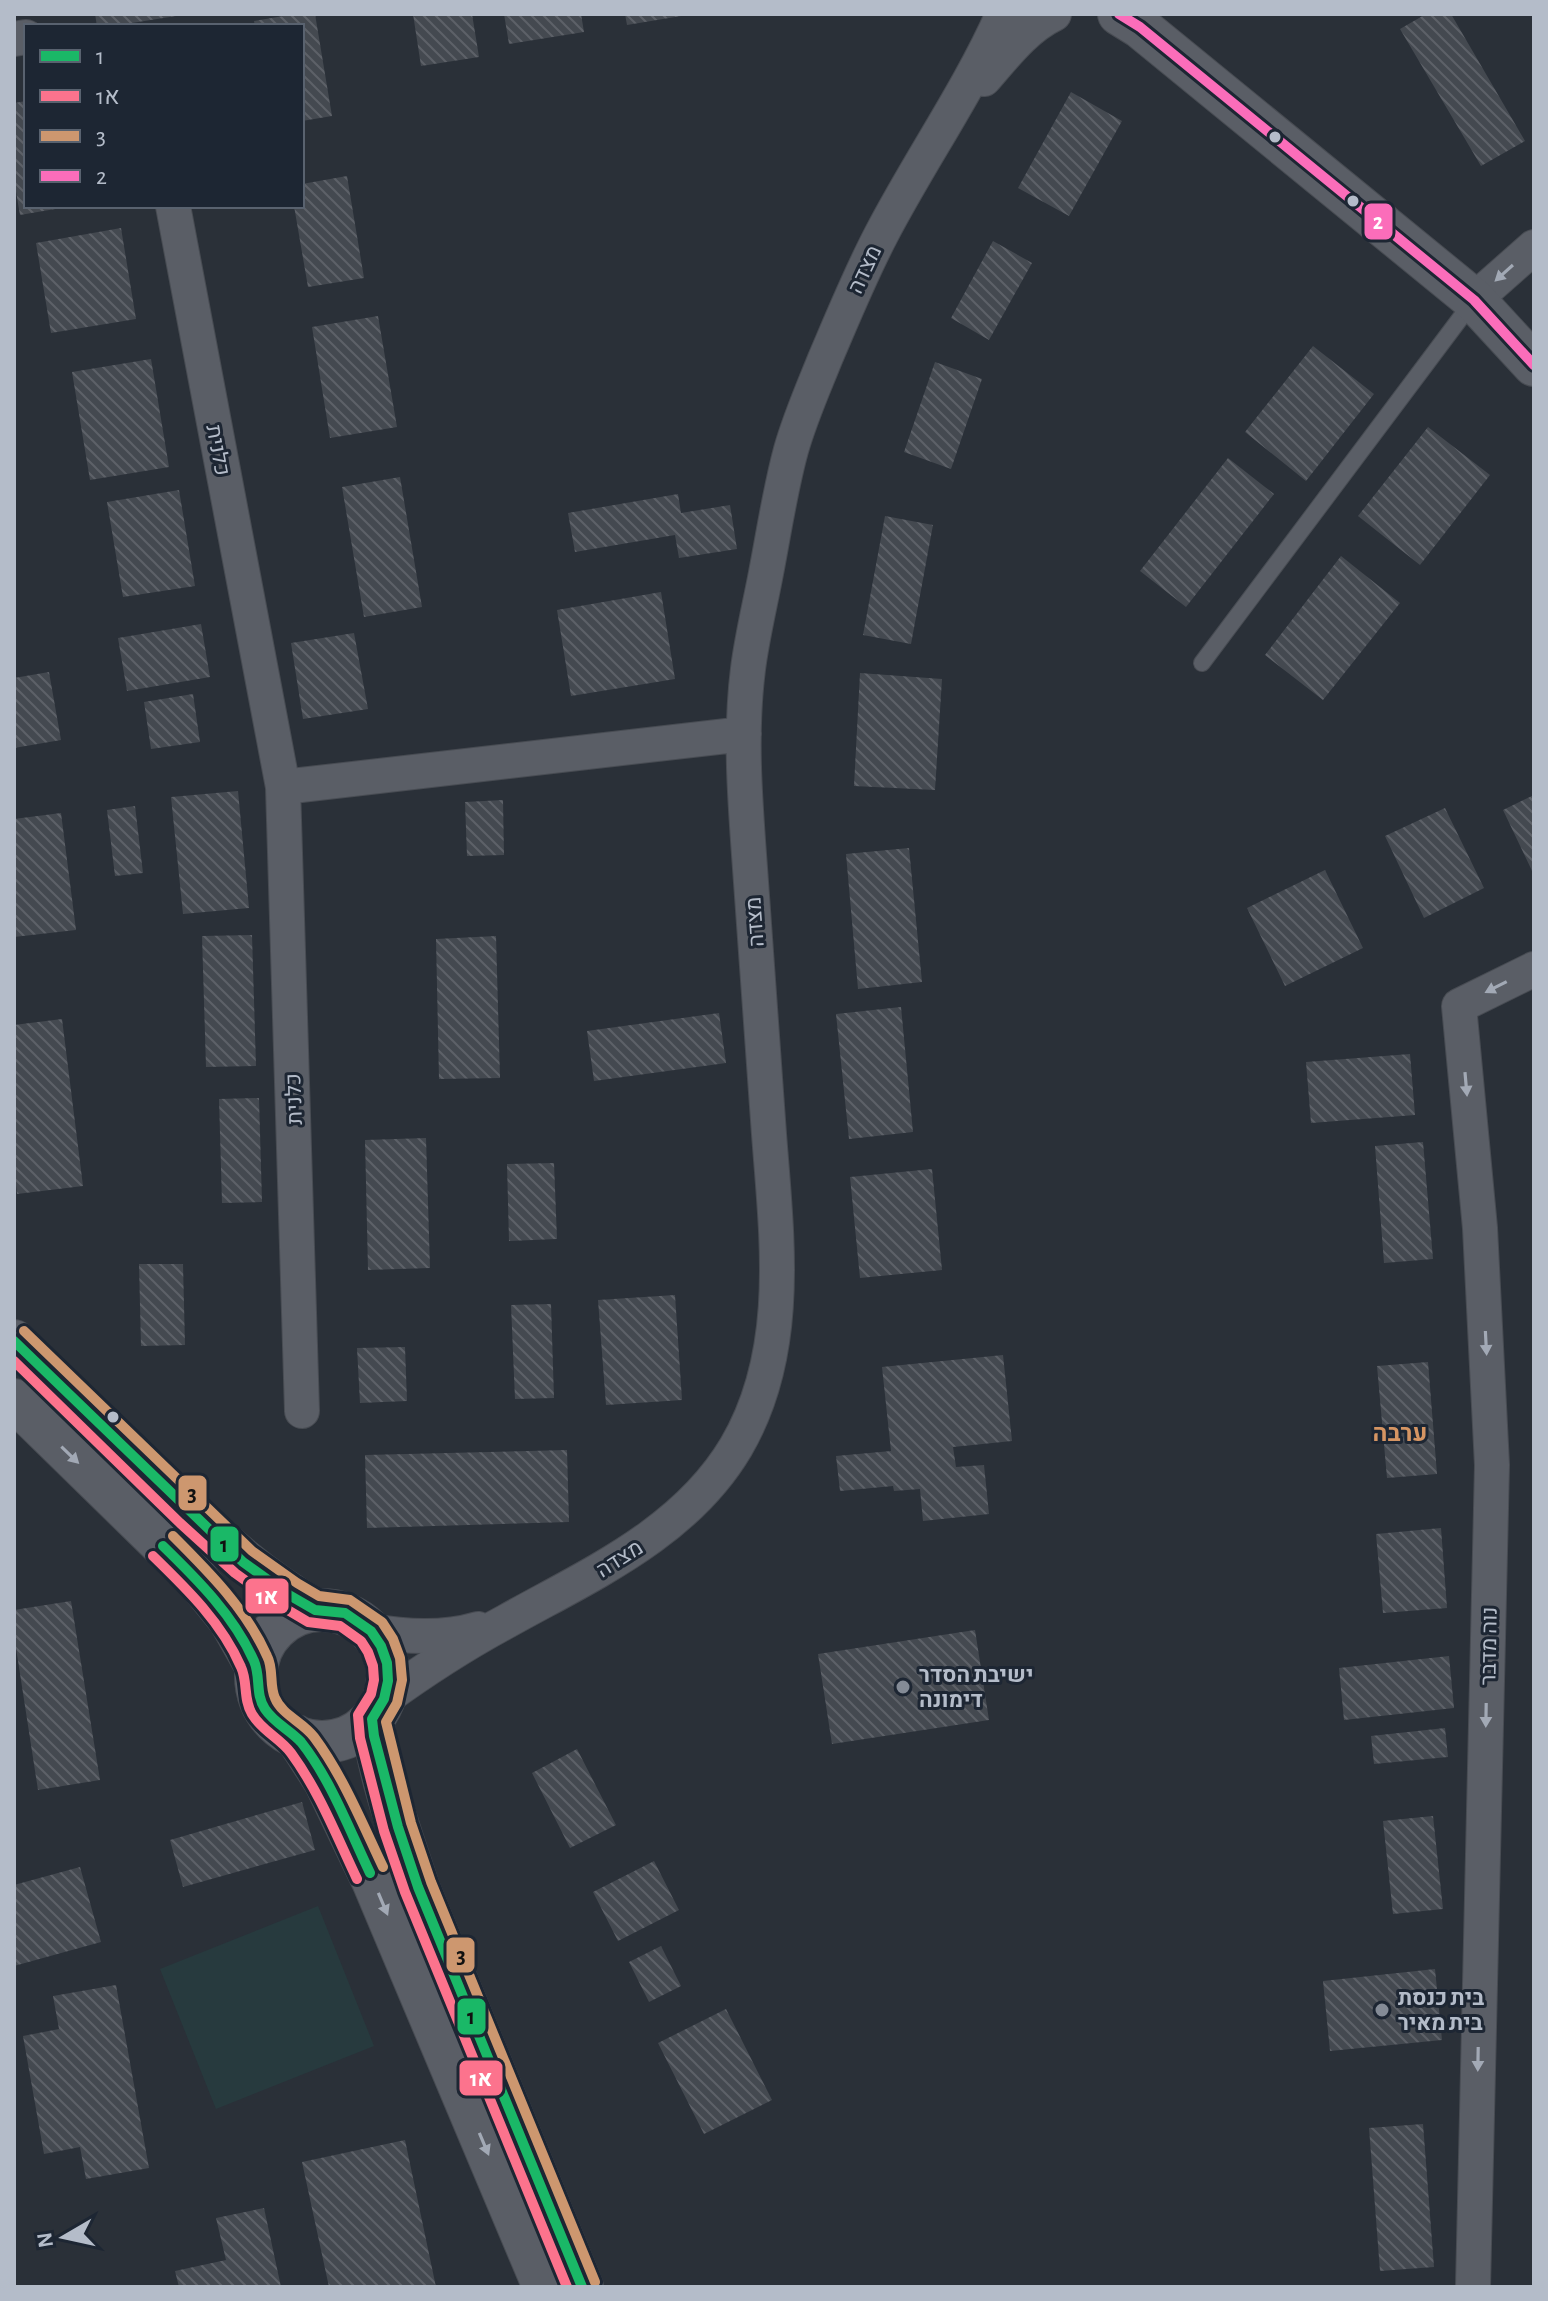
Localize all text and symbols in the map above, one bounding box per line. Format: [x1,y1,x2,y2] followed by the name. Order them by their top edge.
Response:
[24,24,304,208] legend
[96,45,104,69] text: 1
[96,85,120,109] text: 1א
[96,125,106,149] text: 3
[1267,129,1283,145] unlabelled marker
[96,165,107,189] text: 2
[1345,193,1361,209] unlabelled marker
[1363,202,1394,241] line badge: 2
[1373,211,1383,233] text: 2
[844,242,886,297] street label: מצדה
[1495,264,1514,282] one-way arrow
[202,423,234,478] street label: כלנית
[742,896,768,948] street label: מצדה
[1485,981,1508,994] one-way arrow
[1460,1072,1473,1097] one-way arrow
[282,1073,306,1125] street label: כלנית
[1479,1331,1492,1356] one-way arrow
[105,1409,121,1425] unlabelled marker
[1373,1422,1427,1446] district label: ערבה
[60,1445,79,1464] one-way arrow
[177,1474,208,1512] line badge: 3
[187,1483,197,1505] text: 3
[209,1525,240,1563] line badge: 1
[220,1534,228,1556] text: 1
[592,1536,647,1582] street label: מצדה
[244,1577,290,1615] line badge: 1א
[256,1586,278,1608] text: 1א
[1477,1606,1501,1686] street label: נוה מדבר
[919,1664,1033,1711] place label: ישיבת הסדר דימונה
[894,1678,912,1696] marker: ישיבת הסדר דימונה
[1480,1703,1493,1728] one-way arrow
[377,1892,390,1916] one-way arrow
[445,1936,476,1974] line badge: 3
[456,1945,466,1967] text: 3
[1398,1987,1484,2034] place label: בית כנסת בית מאיר
[456,1997,487,2036] line badge: 1
[1373,2001,1391,2019] marker: בית כנסת בית מאיר
[467,2006,475,2028] text: 1
[1472,2047,1485,2072] one-way arrow
[458,2059,504,2097] line badge: 1א
[470,2068,492,2090] text: 1א
[478,2132,491,2155] one-way arrow
[24,2197,104,2277] north arrow
[33,2231,57,2249] text: N

